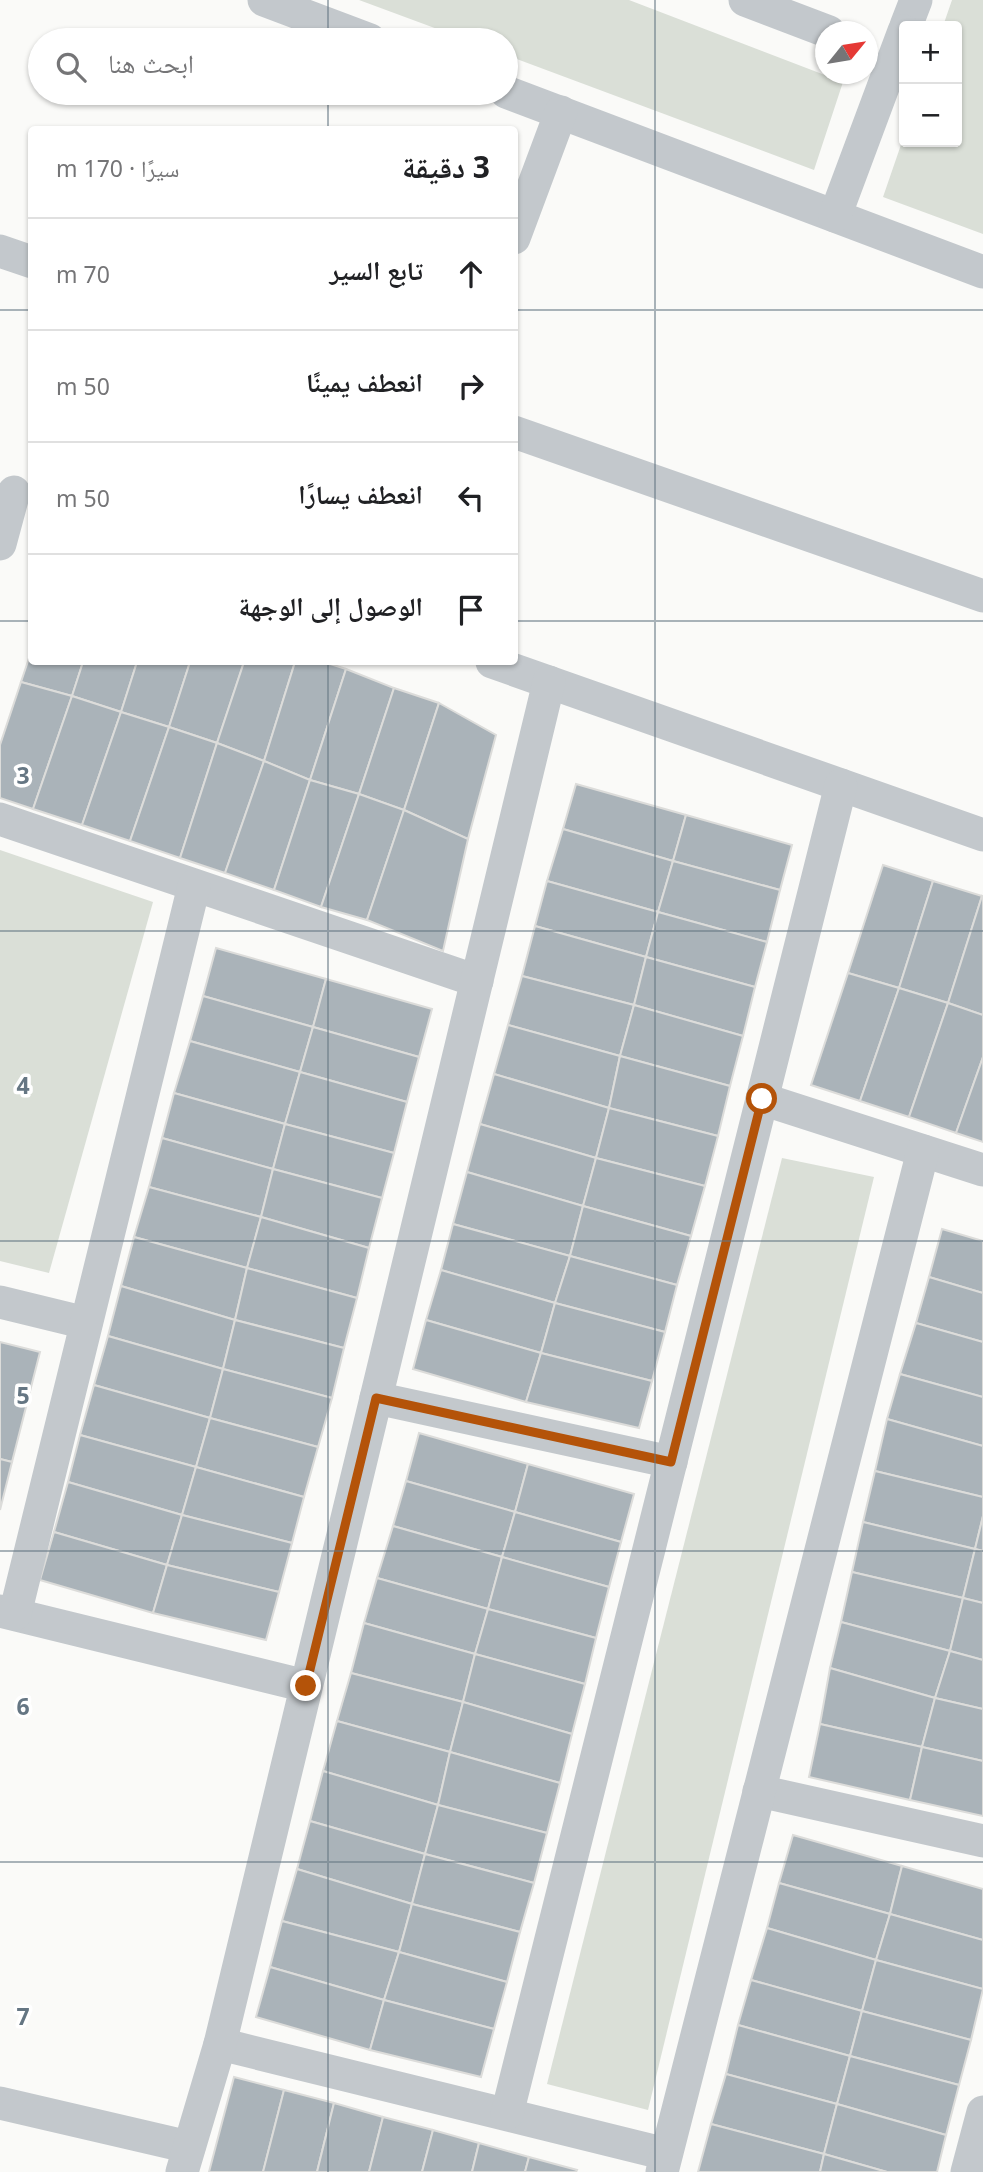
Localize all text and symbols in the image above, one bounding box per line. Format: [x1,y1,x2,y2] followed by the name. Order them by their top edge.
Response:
[815,21,878,84] north arrow
[899,21,962,147] map controls
[899,21,962,84] button: +
[28,28,518,105] search box
[108,45,194,81] text: ابحث هنا
[52,48,90,86] icon: search
[899,84,962,147] button: −
[402,146,490,187] text: 3 دقيقة
[56,152,179,184] text: سيرًا · 170 m
[330,252,423,288] text: تابع السير
[452,255,490,293] icon: ahead
[56,258,110,290] text: 70 m
[306,364,423,400] text: انعطف يمينًا
[452,367,490,405] icon: right
[56,370,110,402] text: 50 m
[298,476,423,512] text: انعطف يسارًا
[452,479,490,517] icon: left
[56,482,110,514] text: 50 m
[239,588,423,624] text: الوصول إلى الوجهة
[452,591,490,629] icon: arrive
[16,759,30,791] text: 3
[16,1069,30,1101] text: 4
[746,1083,777,1114] route start
[16,1379,30,1411] text: 5
[290,1670,321,1701] route end
[16,1690,30,1722] text: 6
[16,2000,30,2032] text: 7

